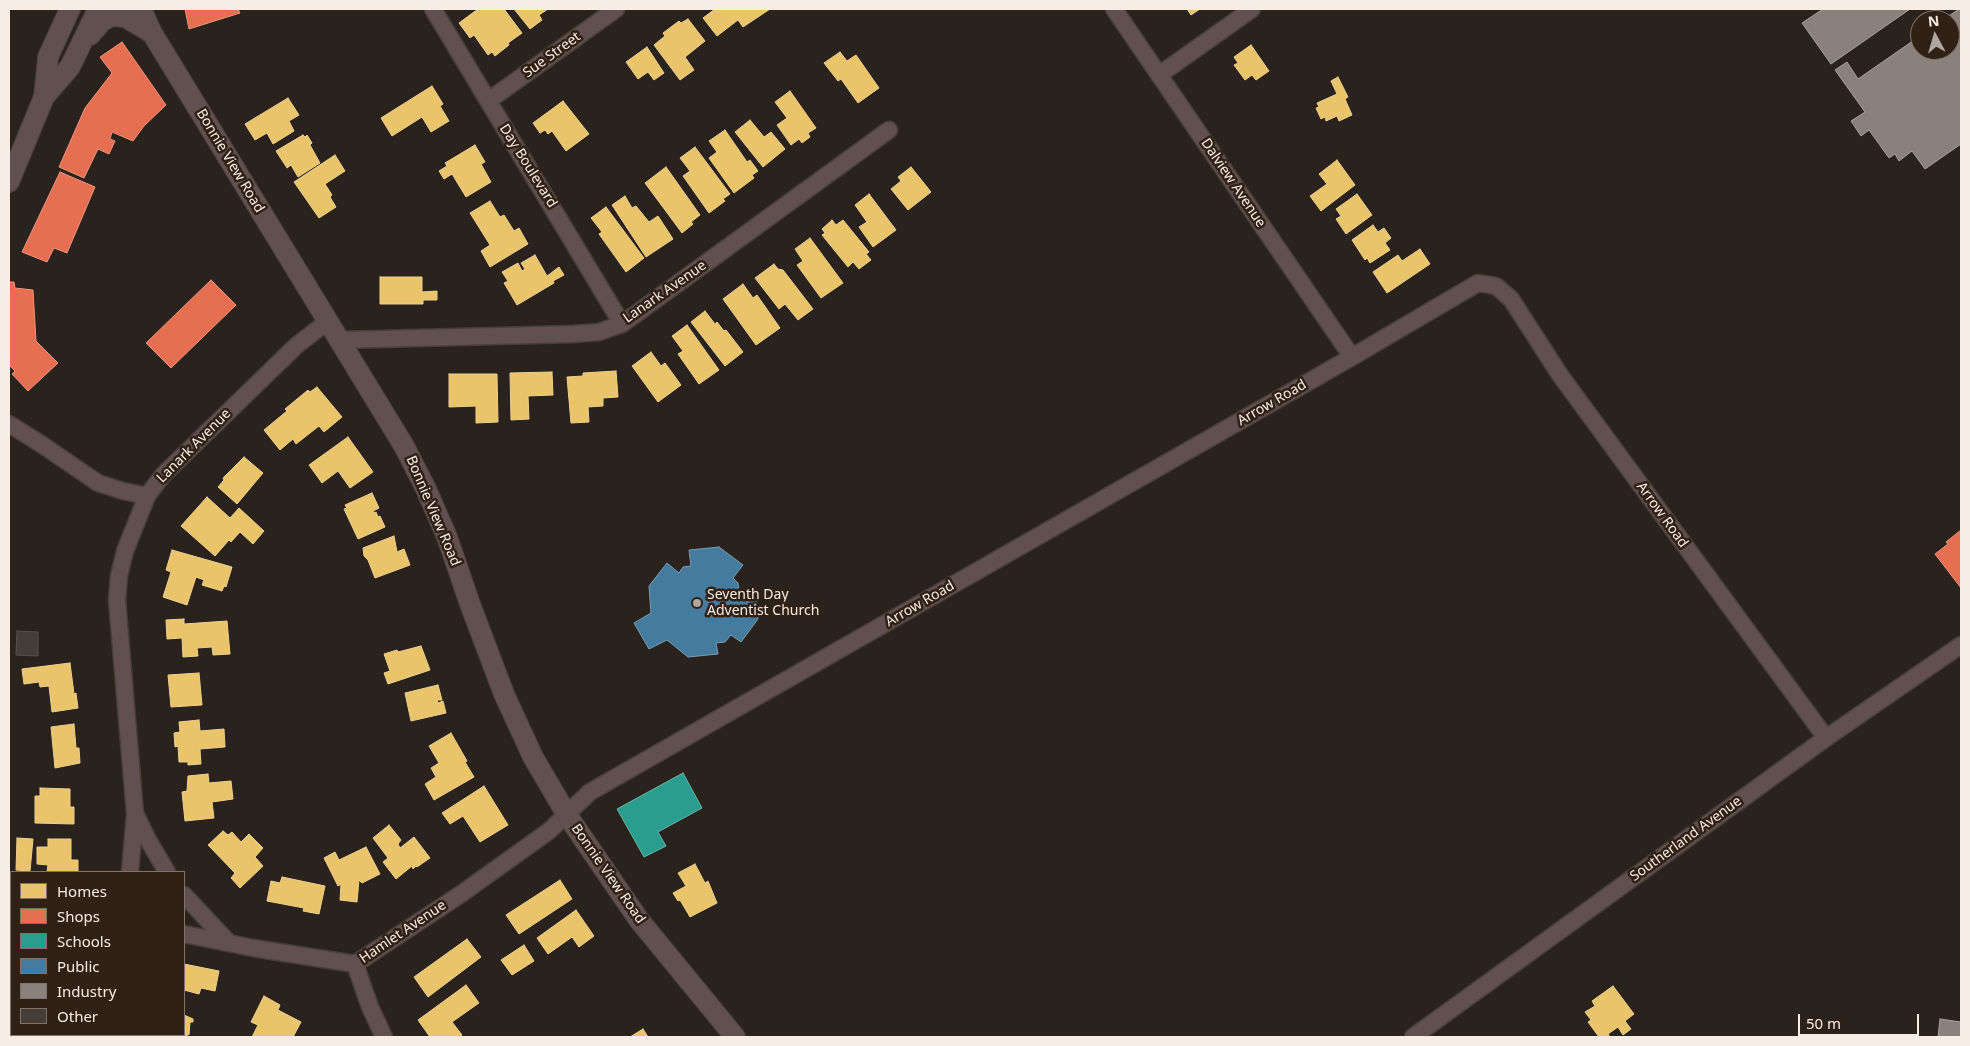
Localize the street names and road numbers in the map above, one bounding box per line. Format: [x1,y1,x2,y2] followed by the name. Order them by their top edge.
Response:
[520,29,584,81] street label: Sue Street
[192,106,268,216] street label: Bonnie View Road
[496,121,560,211] street label: Day Boulevard
[1197,135,1269,231] street label: Dalview Avenue
[620,257,710,327] street label: Lanark Avenue
[1235,377,1309,429] street label: Arrow Road
[154,406,234,486] street label: Lanark Avenue
[402,453,464,569] street label: Bonnie View Road
[1633,479,1691,551] street label: Arrow Road
[883,578,957,630] street label: Arrow Road
[1627,793,1745,885] street label: Southerland Avenue
[567,821,649,927] street label: Bonnie View Road
[357,897,449,967] street label: Hamlet Avenue

